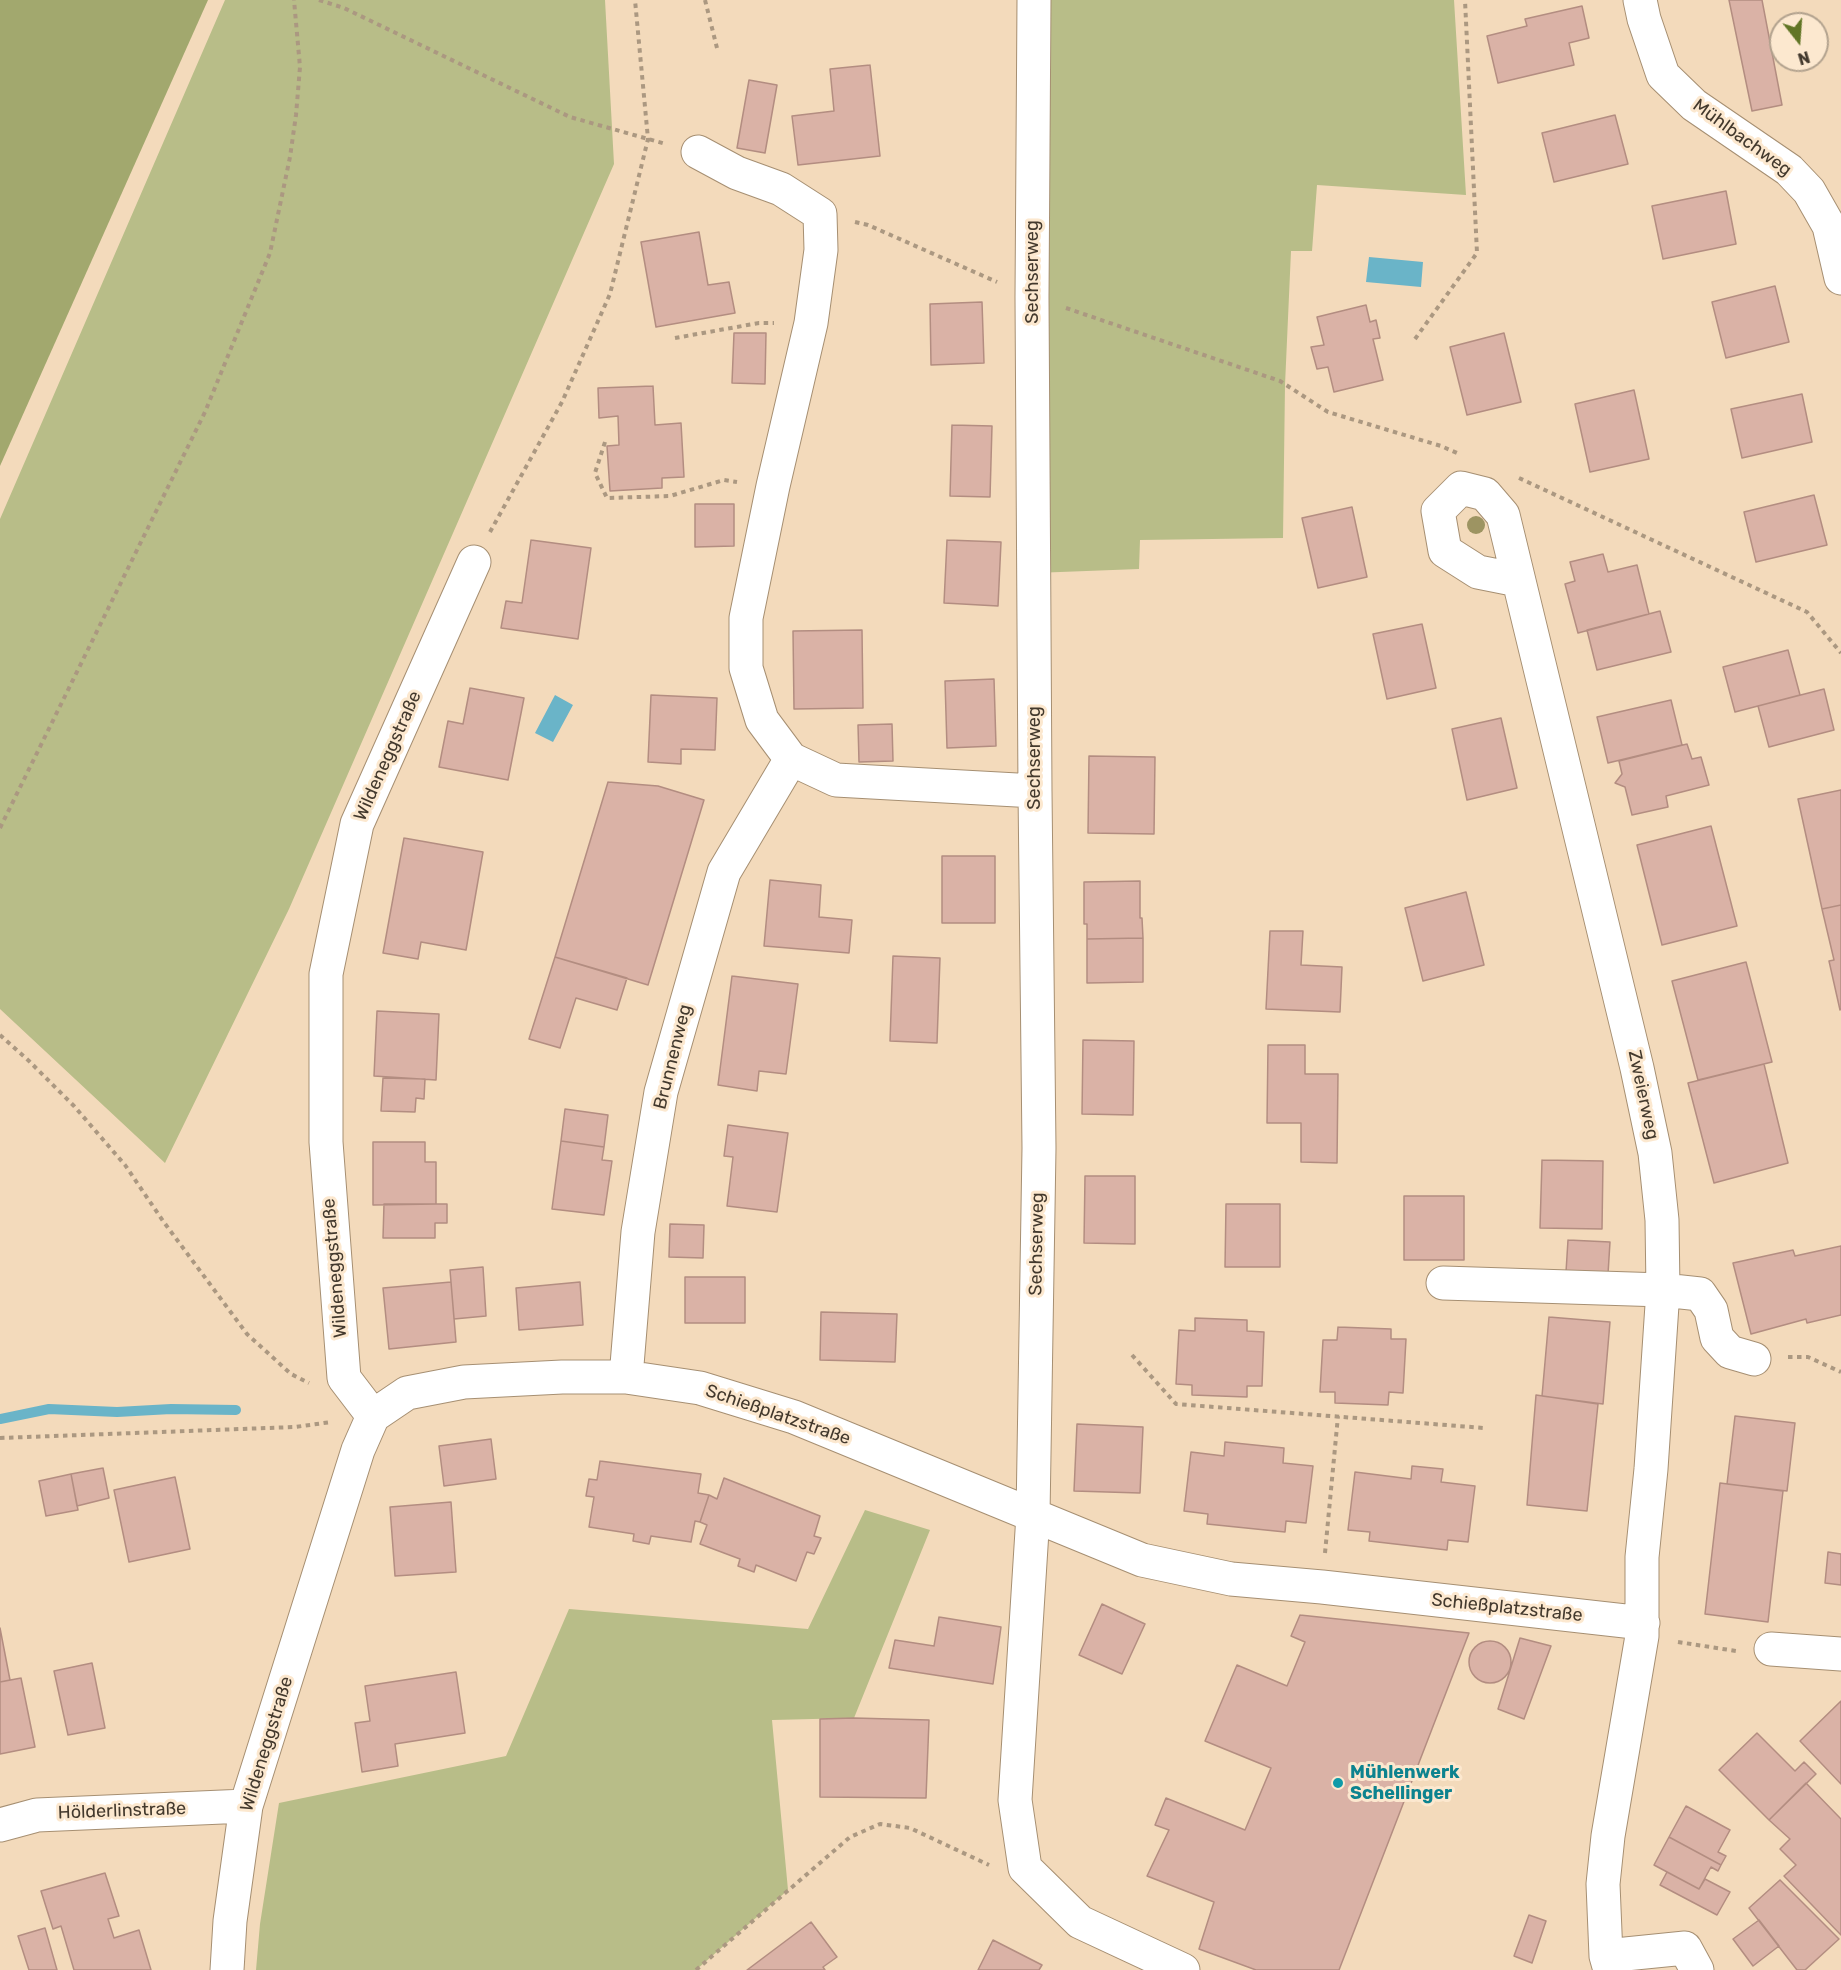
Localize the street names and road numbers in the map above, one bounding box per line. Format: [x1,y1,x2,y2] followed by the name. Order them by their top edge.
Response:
[1688,95,1796,181] street label: Mühlbachweg
[1022,220,1044,324] street label: Sechserweg
[350,688,426,824] street label: Wildeneggstraße
[1024,706,1046,810] street label: Sechserweg
[650,1002,696,1112] street label: Brunnenweg
[1623,1048,1663,1142] street label: Zweierweg
[1025,1192,1049,1296] street label: Sechserweg
[318,1197,352,1339] street label: Wildeneggstraße
[703,1380,853,1450] street label: Schießplatzstraße
[1430,1589,1584,1627] street label: Schießplatzstraße
[236,1674,298,1814] street label: Wildeneggstraße
[57,1798,187,1824] street label: Hölderlinstraße

